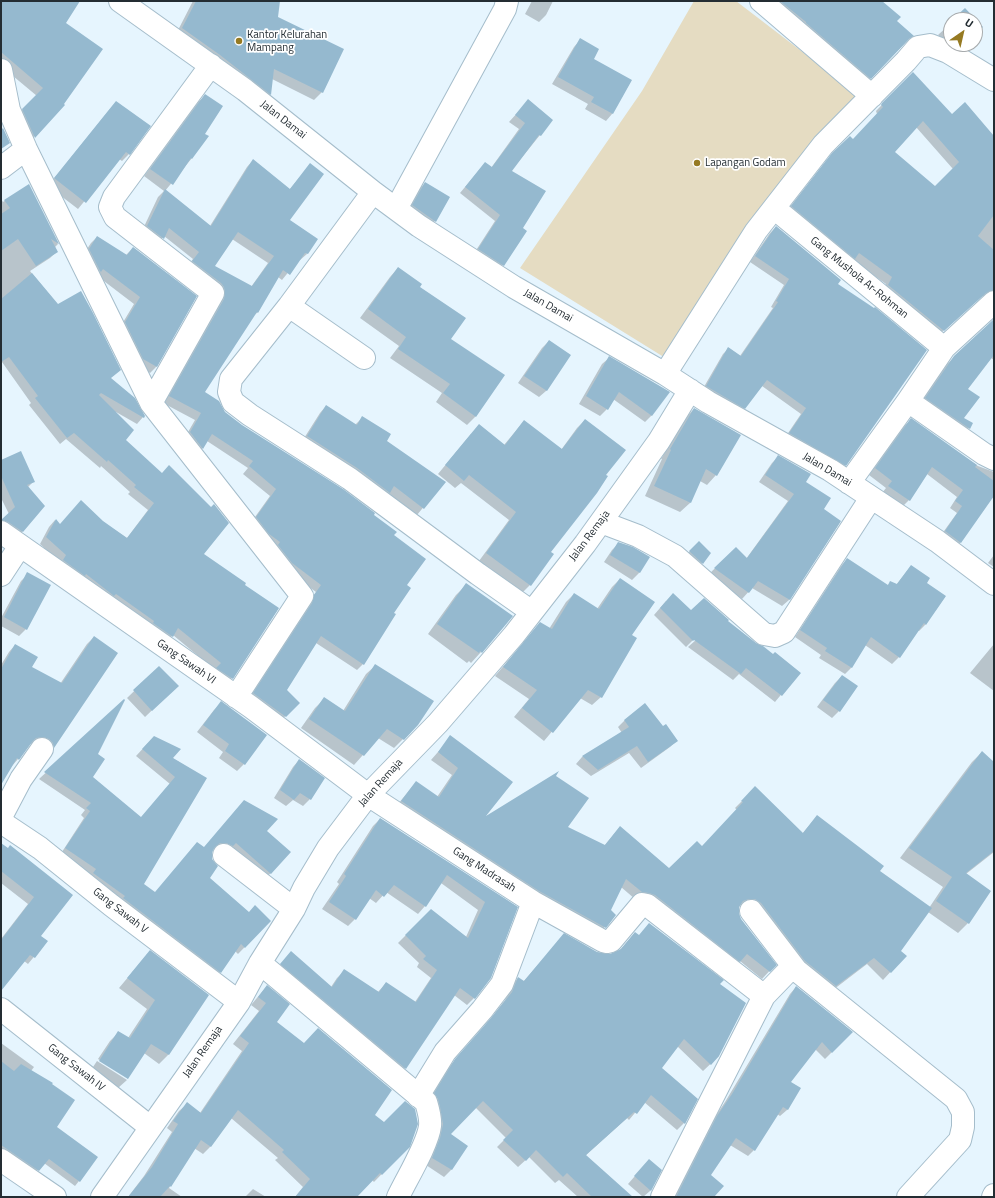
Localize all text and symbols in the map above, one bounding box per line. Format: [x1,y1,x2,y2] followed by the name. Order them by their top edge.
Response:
[943,12,983,52] north arrow
[962,14,977,32] text: U
[247,28,327,54] place label: Kantor Kelurahan Mampang
[234,36,244,46] marker: Kantor Kelurahan Mampang
[257,98,309,142] street label: Jalan Damai
[705,156,786,170] place label: Lapangan Godam
[692,158,702,168] marker: Lapangan Godam
[807,234,911,322] street label: Gang Mushola Ar-Rohman
[521,287,575,325] street label: Jalan Damai
[800,450,854,490] street label: Jalan Damai
[567,508,613,564] street label: Jalan Remaja
[154,637,218,687] street label: Gang Sawah VI
[356,756,406,810] street label: Jalan Remaja
[450,845,518,895] street label: Gang Madrasah
[90,885,150,937] street label: Gang Sawah V
[180,1024,226,1080] street label: Jalan Remaja
[45,1042,107,1094] street label: Gang Sawah IV

